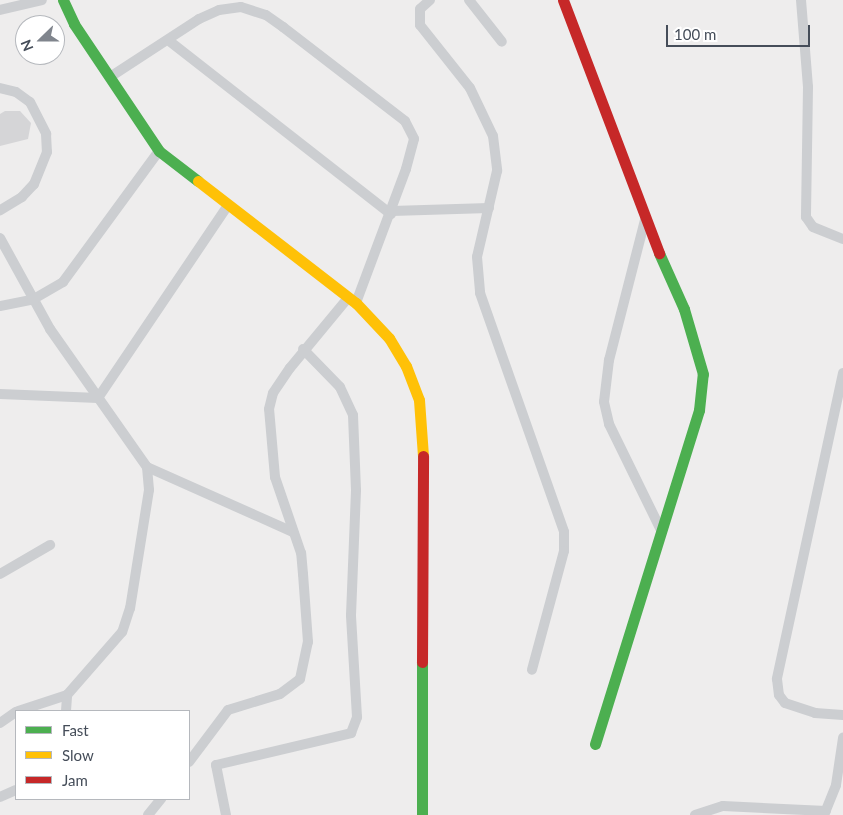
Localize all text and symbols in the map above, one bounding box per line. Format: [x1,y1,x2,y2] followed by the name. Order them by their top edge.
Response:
[15,15,65,65] north arrow
[668,15,812,47] scale bar
[674,25,716,43] text: 100 m
[17,37,36,54] text: N
[15,710,190,800] legend
[62,721,89,739] text: Fast
[62,746,94,764] text: Slow
[62,771,88,789] text: Jam

